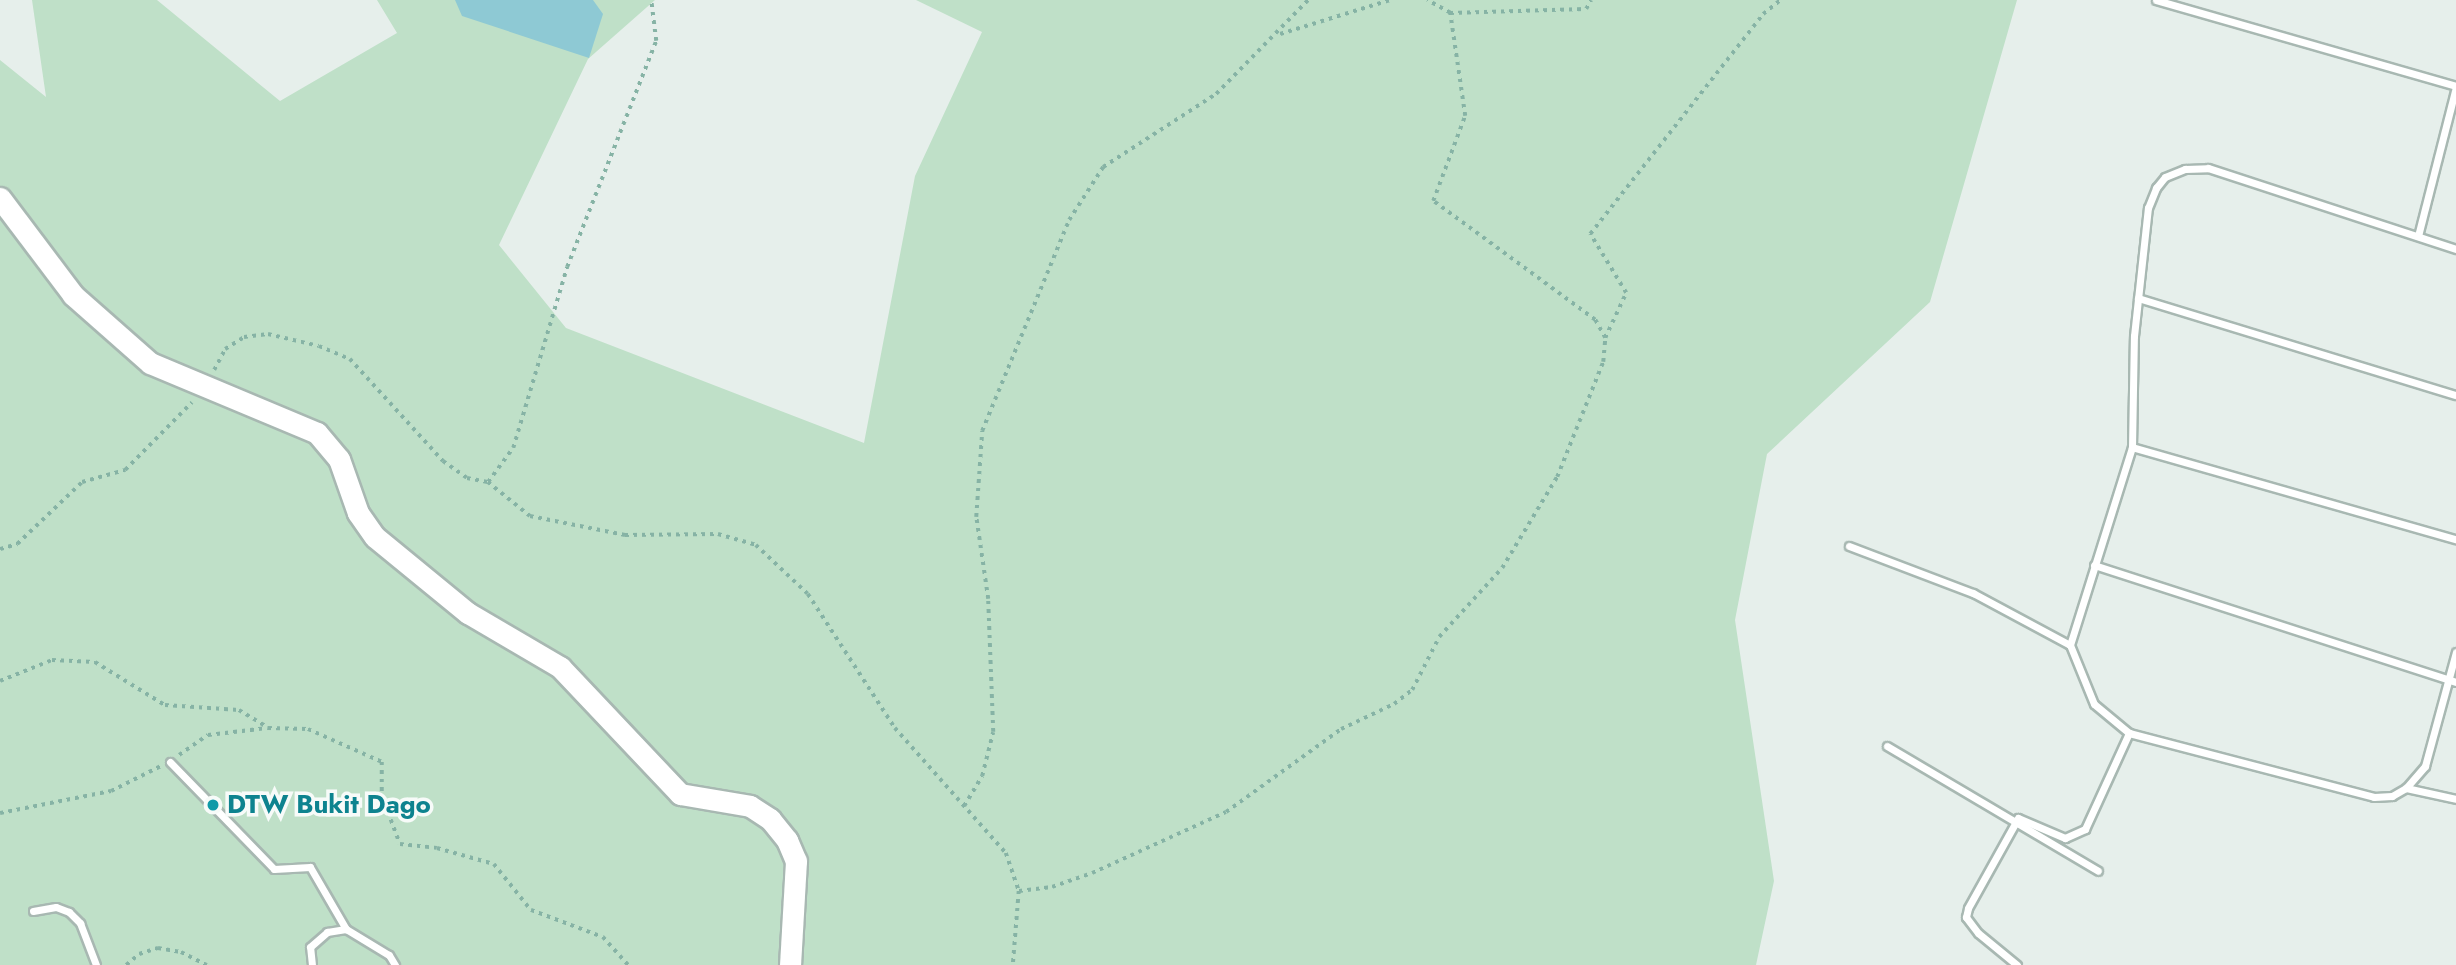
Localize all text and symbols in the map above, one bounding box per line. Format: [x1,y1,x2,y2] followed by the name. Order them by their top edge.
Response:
[227,789,431,821] place label: DTW Bukit Dago
[205,797,221,813] marker: DTW Bukit Dago

